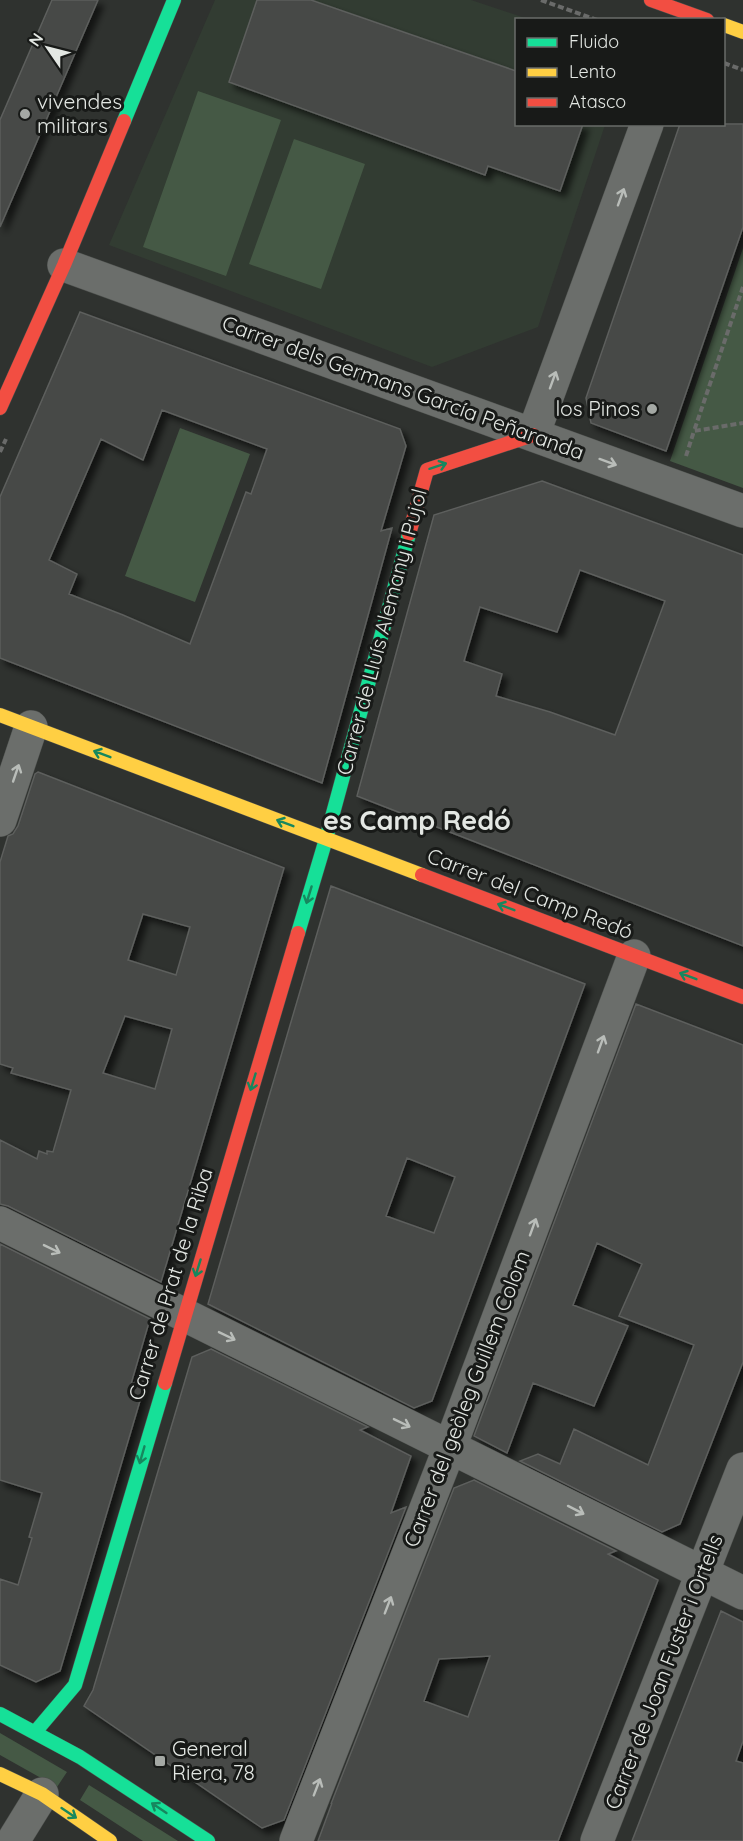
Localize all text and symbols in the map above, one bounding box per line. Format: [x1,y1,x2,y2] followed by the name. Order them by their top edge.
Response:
[18,18,78,78] north arrow
[515,18,725,126] legend
[24,29,47,50] text: N
[569,30,619,53] text: Fluido
[569,60,616,83] text: Lento
[37,88,122,138] place label: vivendes militars
[569,90,626,113] text: Atasco
[18,107,32,121] marker: vivendes militars
[616,188,627,207] one-way arrow
[219,309,588,465] street label: Carrer dels Germans García Peñaranda
[548,371,559,390] one-way arrow
[555,395,640,421] place label: los Pinos
[645,402,659,416] marker: los Pinos
[598,457,617,468] one-way arrow
[428,460,447,471] one-way arrow
[330,486,432,778] street label: Carrer de Lluís Alemany i Pujol
[93,747,112,758] one-way arrow
[11,764,22,783] one-way arrow
[323,803,511,837] district label: es Camp Redó
[276,817,294,828] one-way arrow
[424,842,637,944] street label: Carrer del Camp Redó
[303,885,314,904] one-way arrow
[497,901,516,912] one-way arrow
[680,970,698,981] one-way arrow
[596,1035,607,1054] one-way arrow
[247,1072,258,1091] one-way arrow
[122,1164,218,1403] street label: Carrer de Prat de la Riba
[528,1218,539,1236] one-way arrow
[43,1244,61,1256] one-way arrow
[397,1247,535,1551] street label: Carrer del geòleg Guillem Colom
[192,1258,203,1277] one-way arrow
[218,1331,236,1343] one-way arrow
[392,1417,410,1429] one-way arrow
[136,1445,147,1464] one-way arrow
[567,1504,585,1516] one-way arrow
[599,1531,728,1813] street label: Carrer de Joan Fuster i Ortells
[384,1596,395,1615] one-way arrow
[172,1735,255,1785] place label: General Riera, 78
[153,1754,167,1768] marker: General Riera, 78
[312,1778,323,1796] one-way arrow
[151,1802,168,1815] one-way arrow
[60,1807,77,1819] one-way arrow

